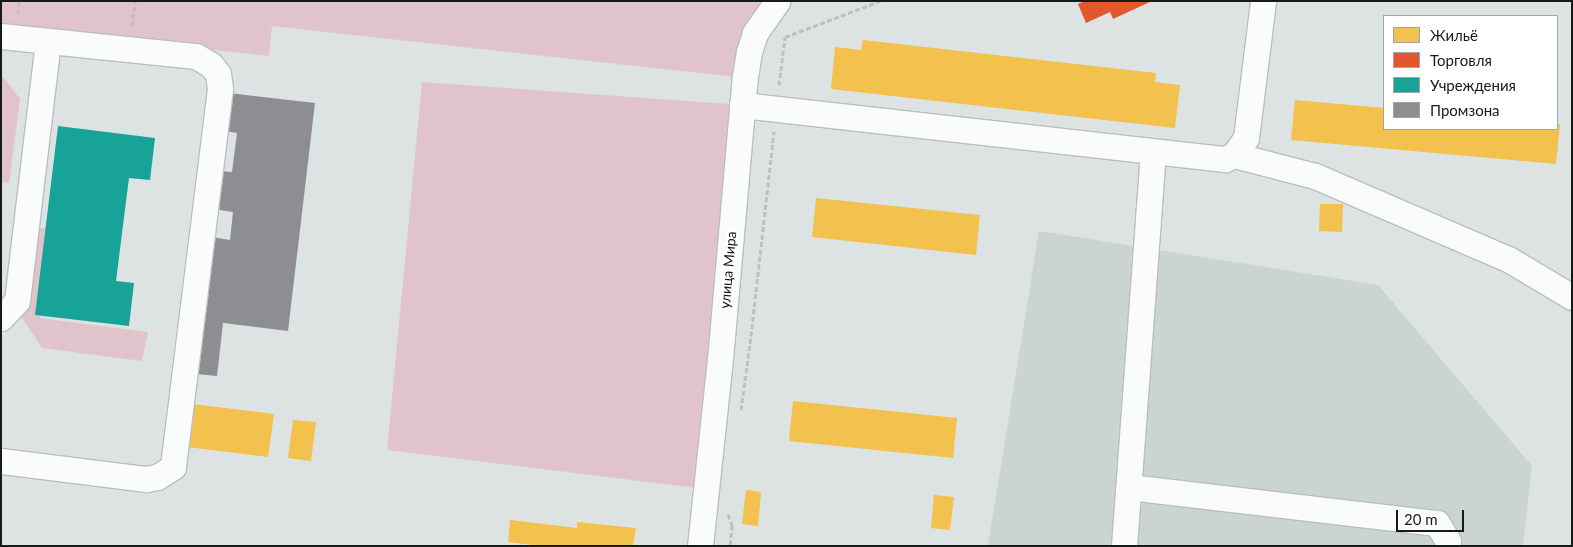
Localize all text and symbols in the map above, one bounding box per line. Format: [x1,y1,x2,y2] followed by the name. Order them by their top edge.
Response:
[1383,15,1558,130] legend
[1430,26,1478,44] text: Жильё
[1430,51,1492,69] text: Торговля
[1430,76,1516,94] text: Учреждения
[1430,101,1500,119] text: Промзона
[716,231,740,309] street label: улица Мира
[1398,500,1466,532] scale bar
[1404,510,1438,528] text: 20 m

